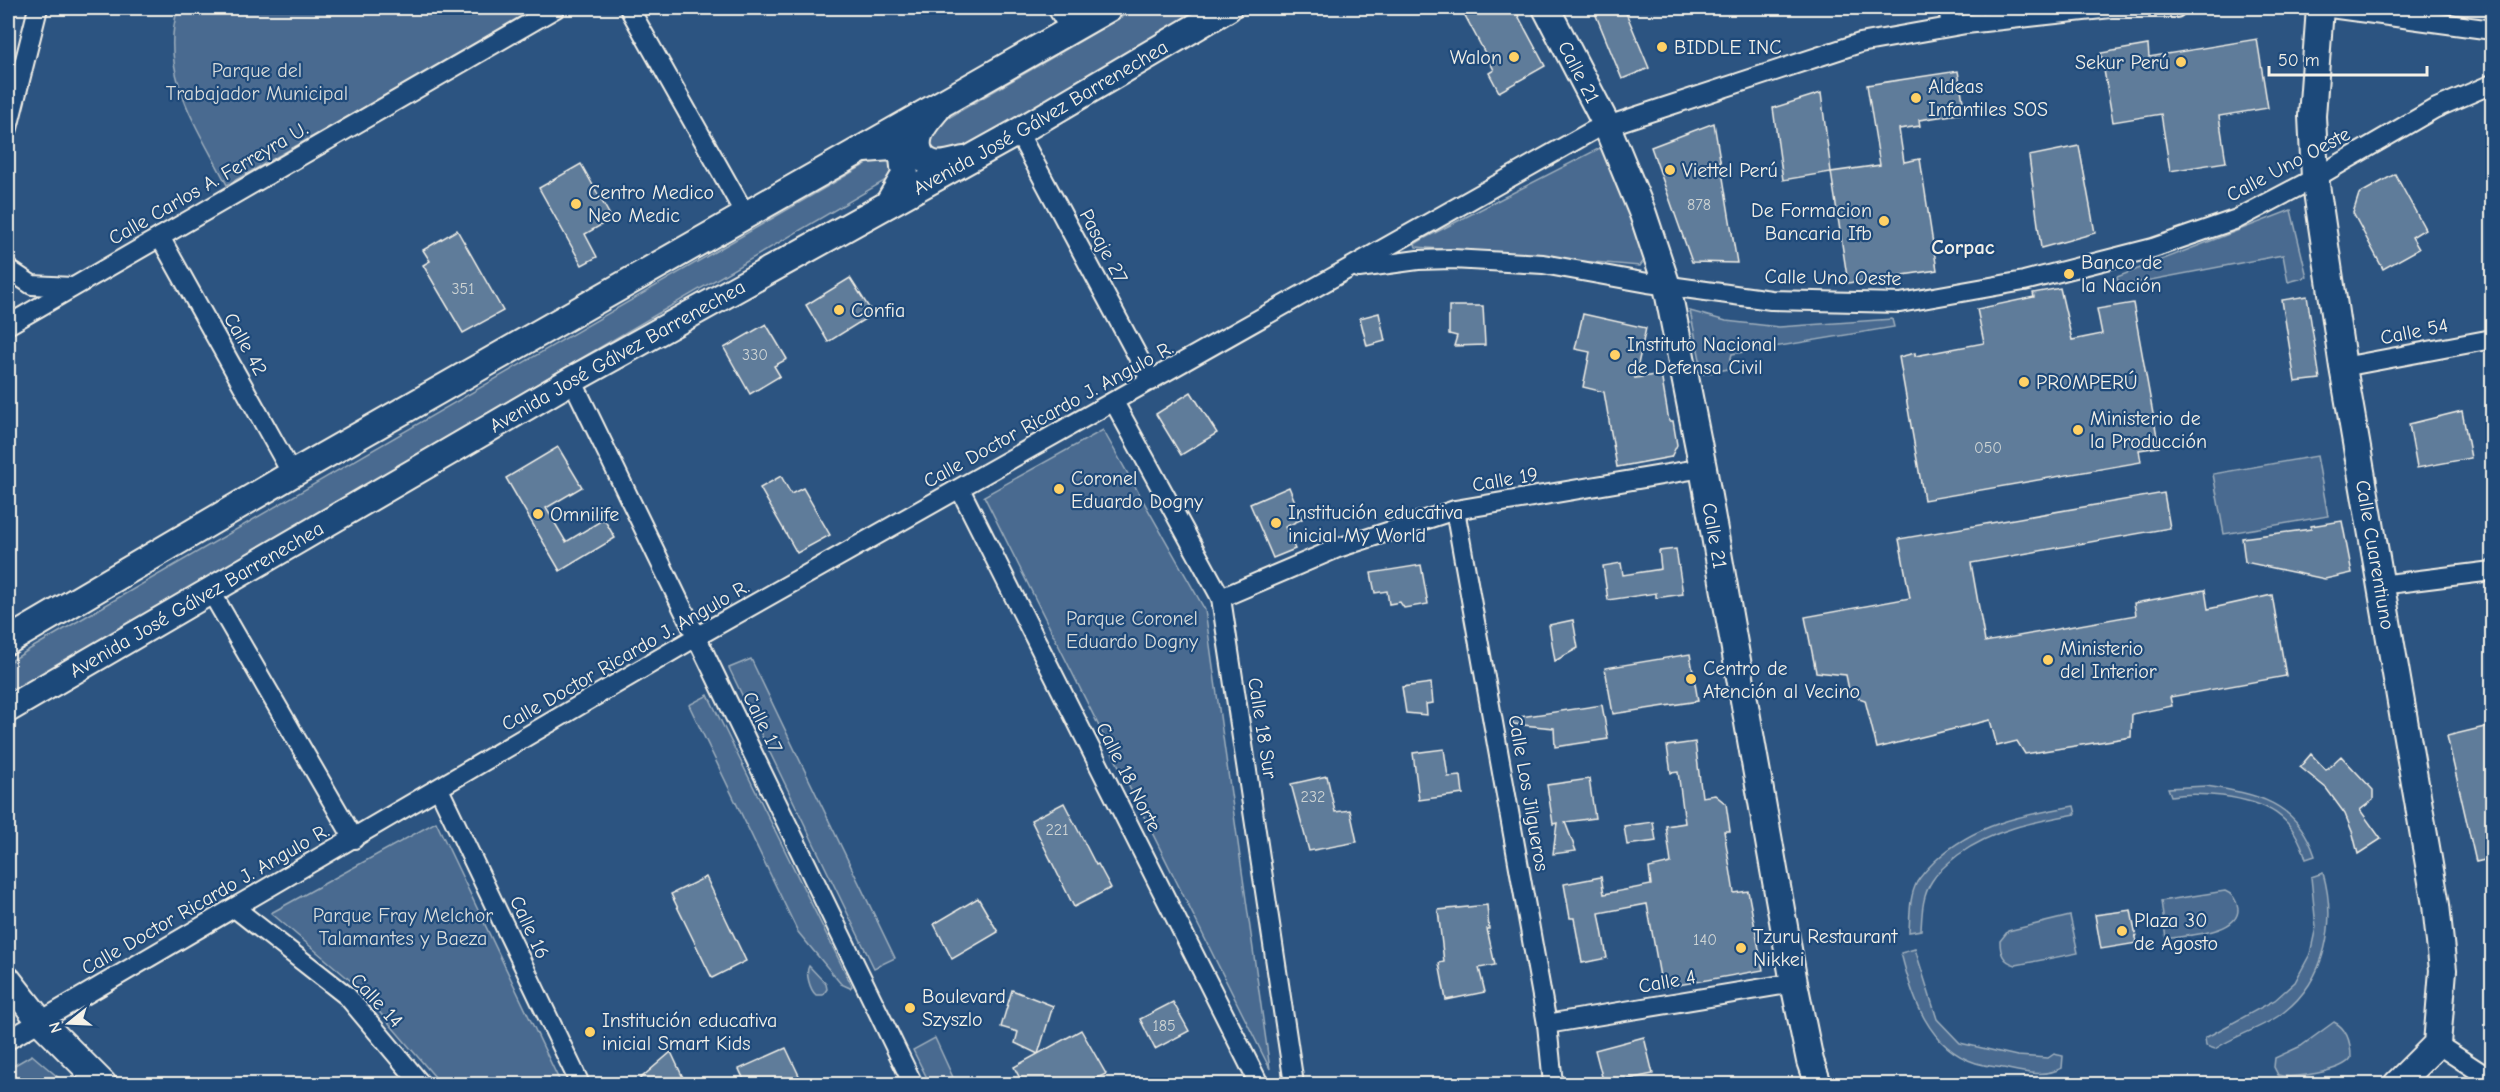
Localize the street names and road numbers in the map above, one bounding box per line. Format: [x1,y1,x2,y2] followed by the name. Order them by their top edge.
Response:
[909,35,1172,200] street label: Avenida José Gálvez Barrenechea
[1553,37,1604,107] street label: Calle 21
[105,117,312,250] street label: Calle Carlos A. Ferreyra U.
[2223,122,2354,207] street label: Calle Uno Oeste
[1074,205,1133,288] street label: Pasaje 27
[1765,265,1901,290] street label: Calle Uno Oeste
[485,275,749,438] street label: Avenida José Gálvez Barrenechea
[219,309,272,380] street label: Calle 42
[2378,314,2450,349] street label: Calle 54
[919,336,1177,493] street label: Calle Doctor Ricardo J. Angulo R.
[1470,462,1540,497] street label: Calle 19
[2351,478,2399,632] street label: Calle Cuarentiuno
[1697,501,1732,570] street label: Calle 21
[66,517,328,683] street label: Avenida José Gálvez Barrenechea
[497,575,753,736] street label: Calle Doctor Ricardo J. Angulo R.
[1243,676,1282,780] street label: Calle 18 Sur
[738,688,787,757] street label: Calle 17
[1503,713,1554,873] street label: Calle Los Jilgueros
[1091,719,1166,836] street label: Calle 18 Norte
[77,819,333,980] street label: Calle Doctor Ricardo J. Angulo R.
[505,892,554,962] street label: Calle 16
[1637,965,1698,998] street label: Calle 4
[346,969,407,1032] street label: Calle 14

